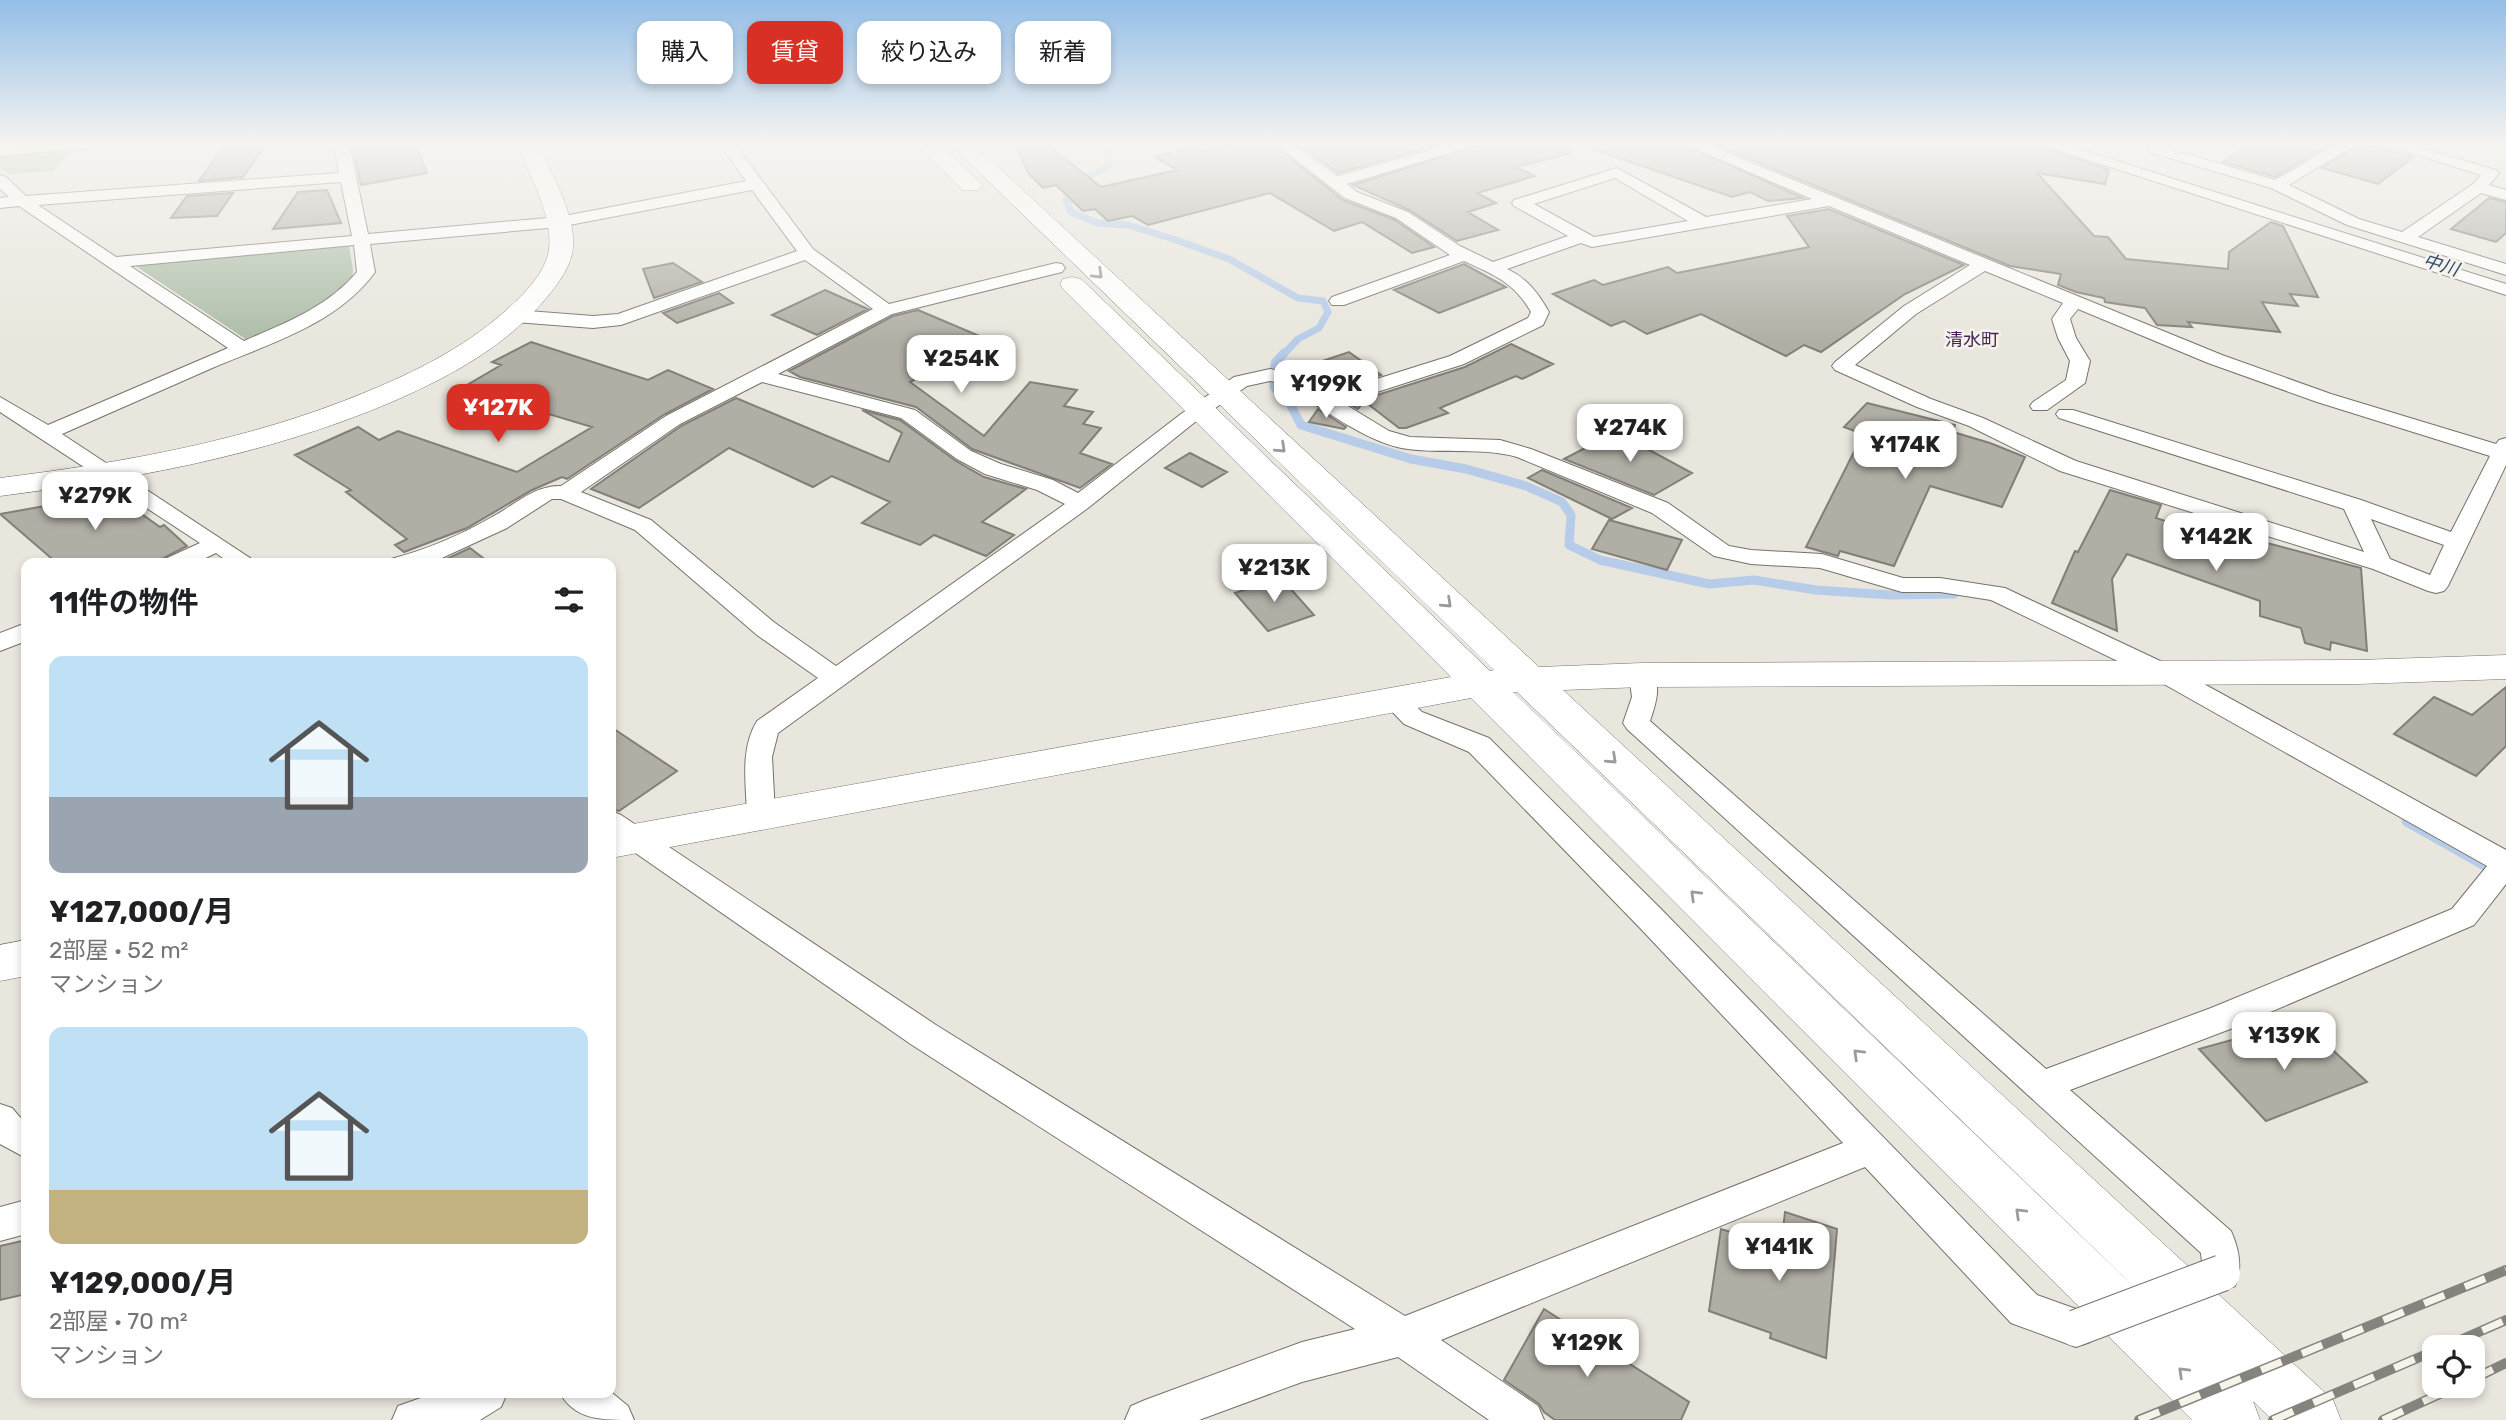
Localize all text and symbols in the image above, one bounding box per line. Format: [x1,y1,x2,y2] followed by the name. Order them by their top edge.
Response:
[637,21,733,84] chip: 購入
[747,21,843,84] chip: 賃貸
[857,21,1001,84] chip: 絞り込み
[1015,21,1111,84] chip: 新着
[2421,249,2463,281] water label: 中川
[1090,266,1103,279] one-way arrow
[1945,329,1999,351] district label: 清水町
[912,336,1010,395] pin: ¥254K
[923,344,999,372] text: ¥254K
[1277,360,1375,420] pin: ¥199K
[1290,369,1362,397] text: ¥199K
[449,384,547,444] pin: ¥127K
[463,393,533,421] text: ¥127K
[1581,405,1679,464] pin: ¥274K
[1593,413,1667,441] text: ¥274K
[1856,421,1954,481] pin: ¥174K
[1870,430,1940,458] text: ¥174K
[1273,439,1286,452] one-way arrow
[46,472,144,532] pin: ¥279K
[58,481,132,509] text: ¥279K
[2167,514,2265,573] pin: ¥142K
[2179,522,2253,550] text: ¥142K
[1225,544,1323,604] pin: ¥213K
[1238,553,1310,581] text: ¥213K
[550,581,588,619] icon: filters
[49,585,199,621] text: 11件の物件
[1439,595,1452,608] one-way arrow
[256,702,382,828] icon: home
[1604,751,1617,764] one-way arrow
[1690,890,1703,903] one-way arrow
[49,894,234,930] text: ¥127,000/月
[49,936,188,964] text: 2部屋 · 52 m²
[49,970,164,998] text: マンション
[2235,1012,2333,1072] pin: ¥139K
[2248,1021,2320,1049] text: ¥139K
[1853,1049,1866,1062] one-way arrow
[256,1073,382,1199] icon: home
[2016,1208,2029,1221] one-way arrow
[1730,1224,1828,1283] pin: ¥141K
[1744,1232,1814,1260] text: ¥141K
[49,1265,236,1301] text: ¥129,000/月
[49,1307,188,1335] text: 2部屋 · 70 m²
[1538,1320,1636,1379] pin: ¥129K
[1551,1328,1623,1356] text: ¥129K
[2422,1335,2485,1398] map controls
[2422,1335,2485,1398] button: locate
[49,1341,164,1369] text: マンション
[2178,1368,2191,1381] one-way arrow

